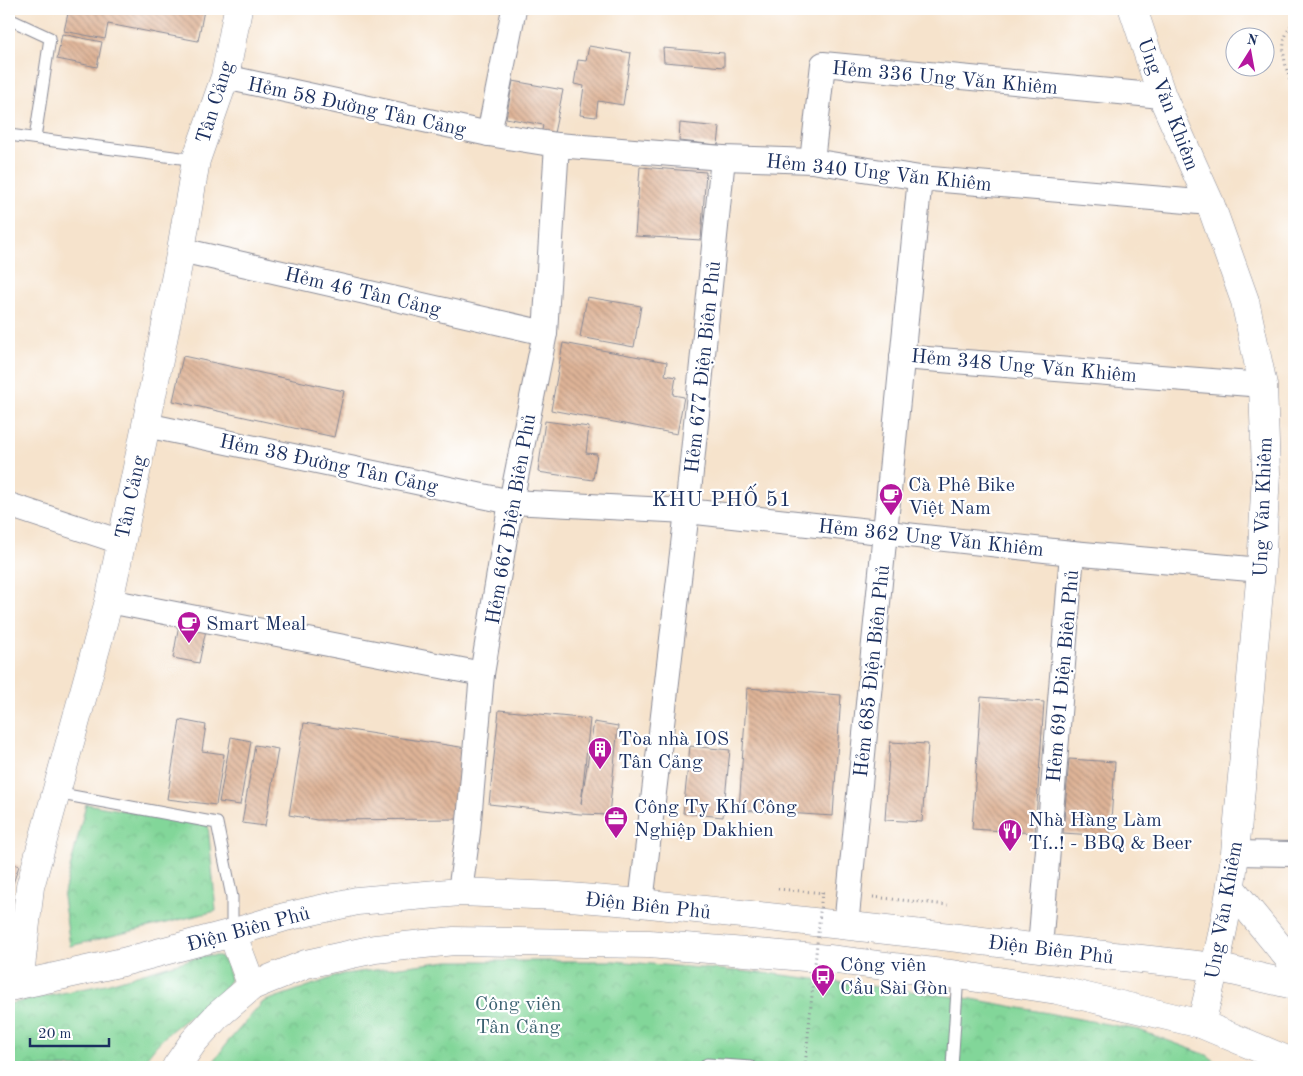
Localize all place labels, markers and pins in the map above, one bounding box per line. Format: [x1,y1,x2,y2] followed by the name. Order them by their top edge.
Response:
[908,476,1015,519] place label: Cà Phê Bike Việt Nam
[878,482,904,516] cafe icon: Cà Phê Bike Việt Nam
[176,610,202,644] cafe icon: Smart Meal
[206,615,306,635] place label: Smart Meal
[618,730,729,773] place label: Tòa nhà IOS Tân Cảng
[587,736,613,770] building icon: Tòa nhà IOS Tân Cảng
[634,798,797,841] place label: Công Ty Khí Công Nghiệp Dakhien
[603,805,629,839] office icon: Công Ty Khí Công Nghiệp Dakhien
[1028,811,1192,854] place label: Nhà Hàng Làm Tí..! - BBQ & Beer
[997,818,1023,852] restaurant icon: Nhà Hàng Làm Tí..! - BBQ & Beer
[840,956,948,999] place label: Công viên Cầu Sài Gòn
[810,963,836,997] bus stop icon: Công viên Cầu Sài Gòn

